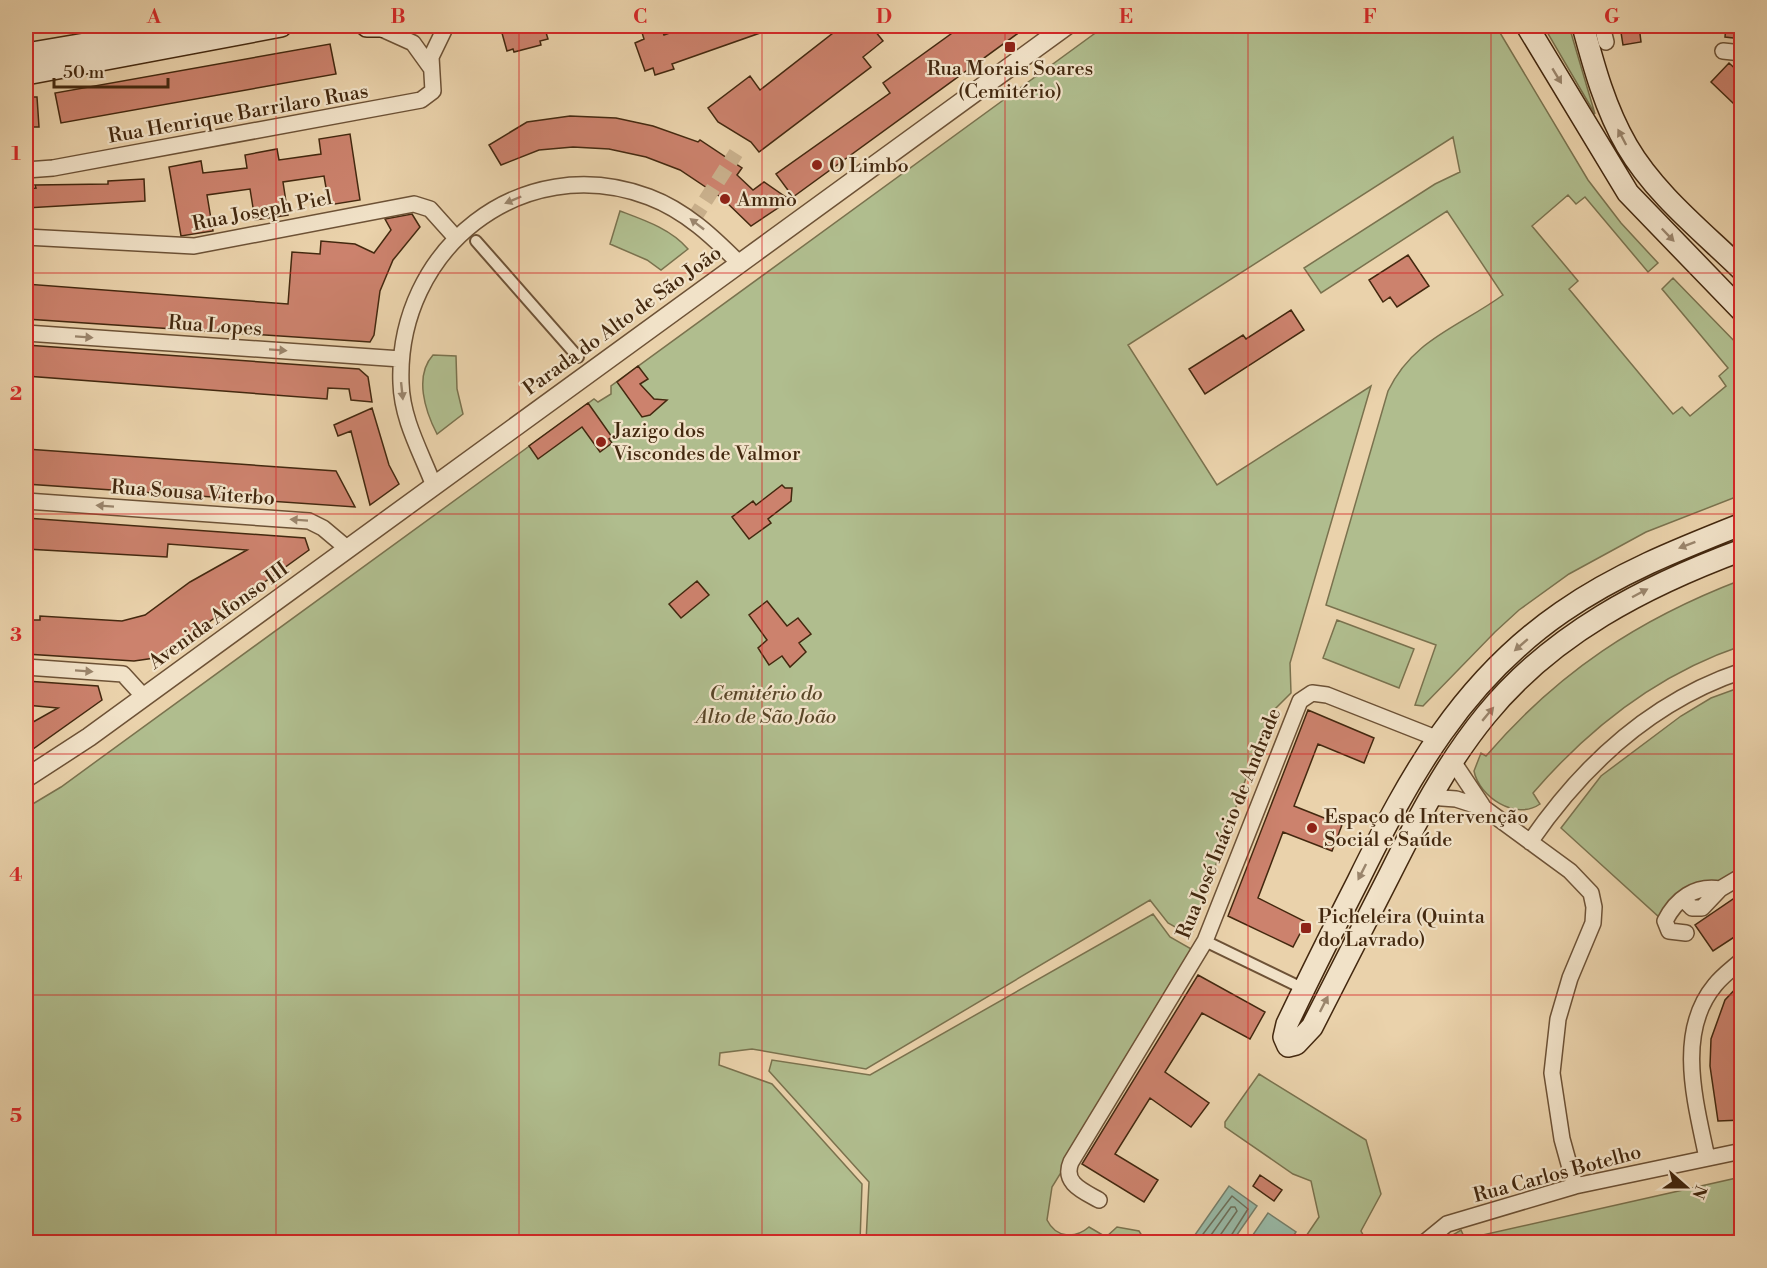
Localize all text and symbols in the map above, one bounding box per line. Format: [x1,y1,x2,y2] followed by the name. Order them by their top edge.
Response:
[146,5,162,30] text: A
[390,5,406,30] text: B
[633,5,647,30] text: C
[876,5,892,30] text: D
[1119,5,1133,30] text: E
[1363,5,1377,30] text: F
[1604,5,1620,30] text: G
[1003,40,1017,54] marker: Rua Morais Soares (Cemitério)
[54,51,168,89] scale bar
[927,57,1093,105] place label: Rua Morais Soares (Cemitério)
[63,61,105,84] text: 50 m
[1552,68,1563,84] one-way arrow
[106,79,370,150] street label: Rua Henrique Barrilaro Ruas
[1617,128,1627,145] one-way arrow
[11,142,21,167] text: 1
[829,154,909,179] place label: O Limbo
[810,158,824,172] marker: O Limbo
[190,186,334,237] street label: Rua Joseph Piel
[736,188,797,213] place label: Ammò
[718,192,732,206] marker: Ammò
[504,195,522,205] one-way arrow
[689,218,705,231] one-way arrow
[1661,227,1675,242] one-way arrow
[519,241,727,402] street label: Parada do Alto de São João
[167,311,263,342] street label: Rua Lopes
[74,332,93,341] one-way arrow
[269,346,288,355] one-way arrow
[397,381,407,400] one-way arrow
[10,382,22,407] text: 2
[612,419,801,467] place label: Jazigo dos Viscondes de Valmor
[594,435,608,449] marker: Jazigo dos Viscondes de Valmor
[110,475,276,512] street label: Rua Sousa Viterbo
[95,502,114,511] one-way arrow
[290,515,309,525] one-way arrow
[1678,541,1696,551] one-way arrow
[143,557,294,676] street label: Avenida Afonso III
[1632,588,1649,598] one-way arrow
[10,623,22,648] text: 3
[1514,638,1529,651] one-way arrow
[74,666,93,676] one-way arrow
[694,682,836,730] park label: Cemitério do Alto de São João
[1172,705,1287,943] street label: Rua José Inácio de Andrade
[1481,706,1494,722] one-way arrow
[1324,805,1528,853] place label: Espaço de Intervenção Social e Saúde
[1305,821,1319,835] marker: Espaço de Intervenção Social e Saúde
[9,863,23,888] text: 4
[1357,863,1367,880] one-way arrow
[1318,905,1486,953] place label: Picheleira (Quinta do Lavrado)
[1299,921,1313,935] marker: Picheleira (Quinta do Lavrado)
[1319,995,1329,1012] one-way arrow
[10,1104,22,1129] text: 5
[1471,1140,1644,1209] street label: Rua Carlos Botelho
[1656,1157,1716,1217] north arrow
[1687,1183,1711,1202] text: N

